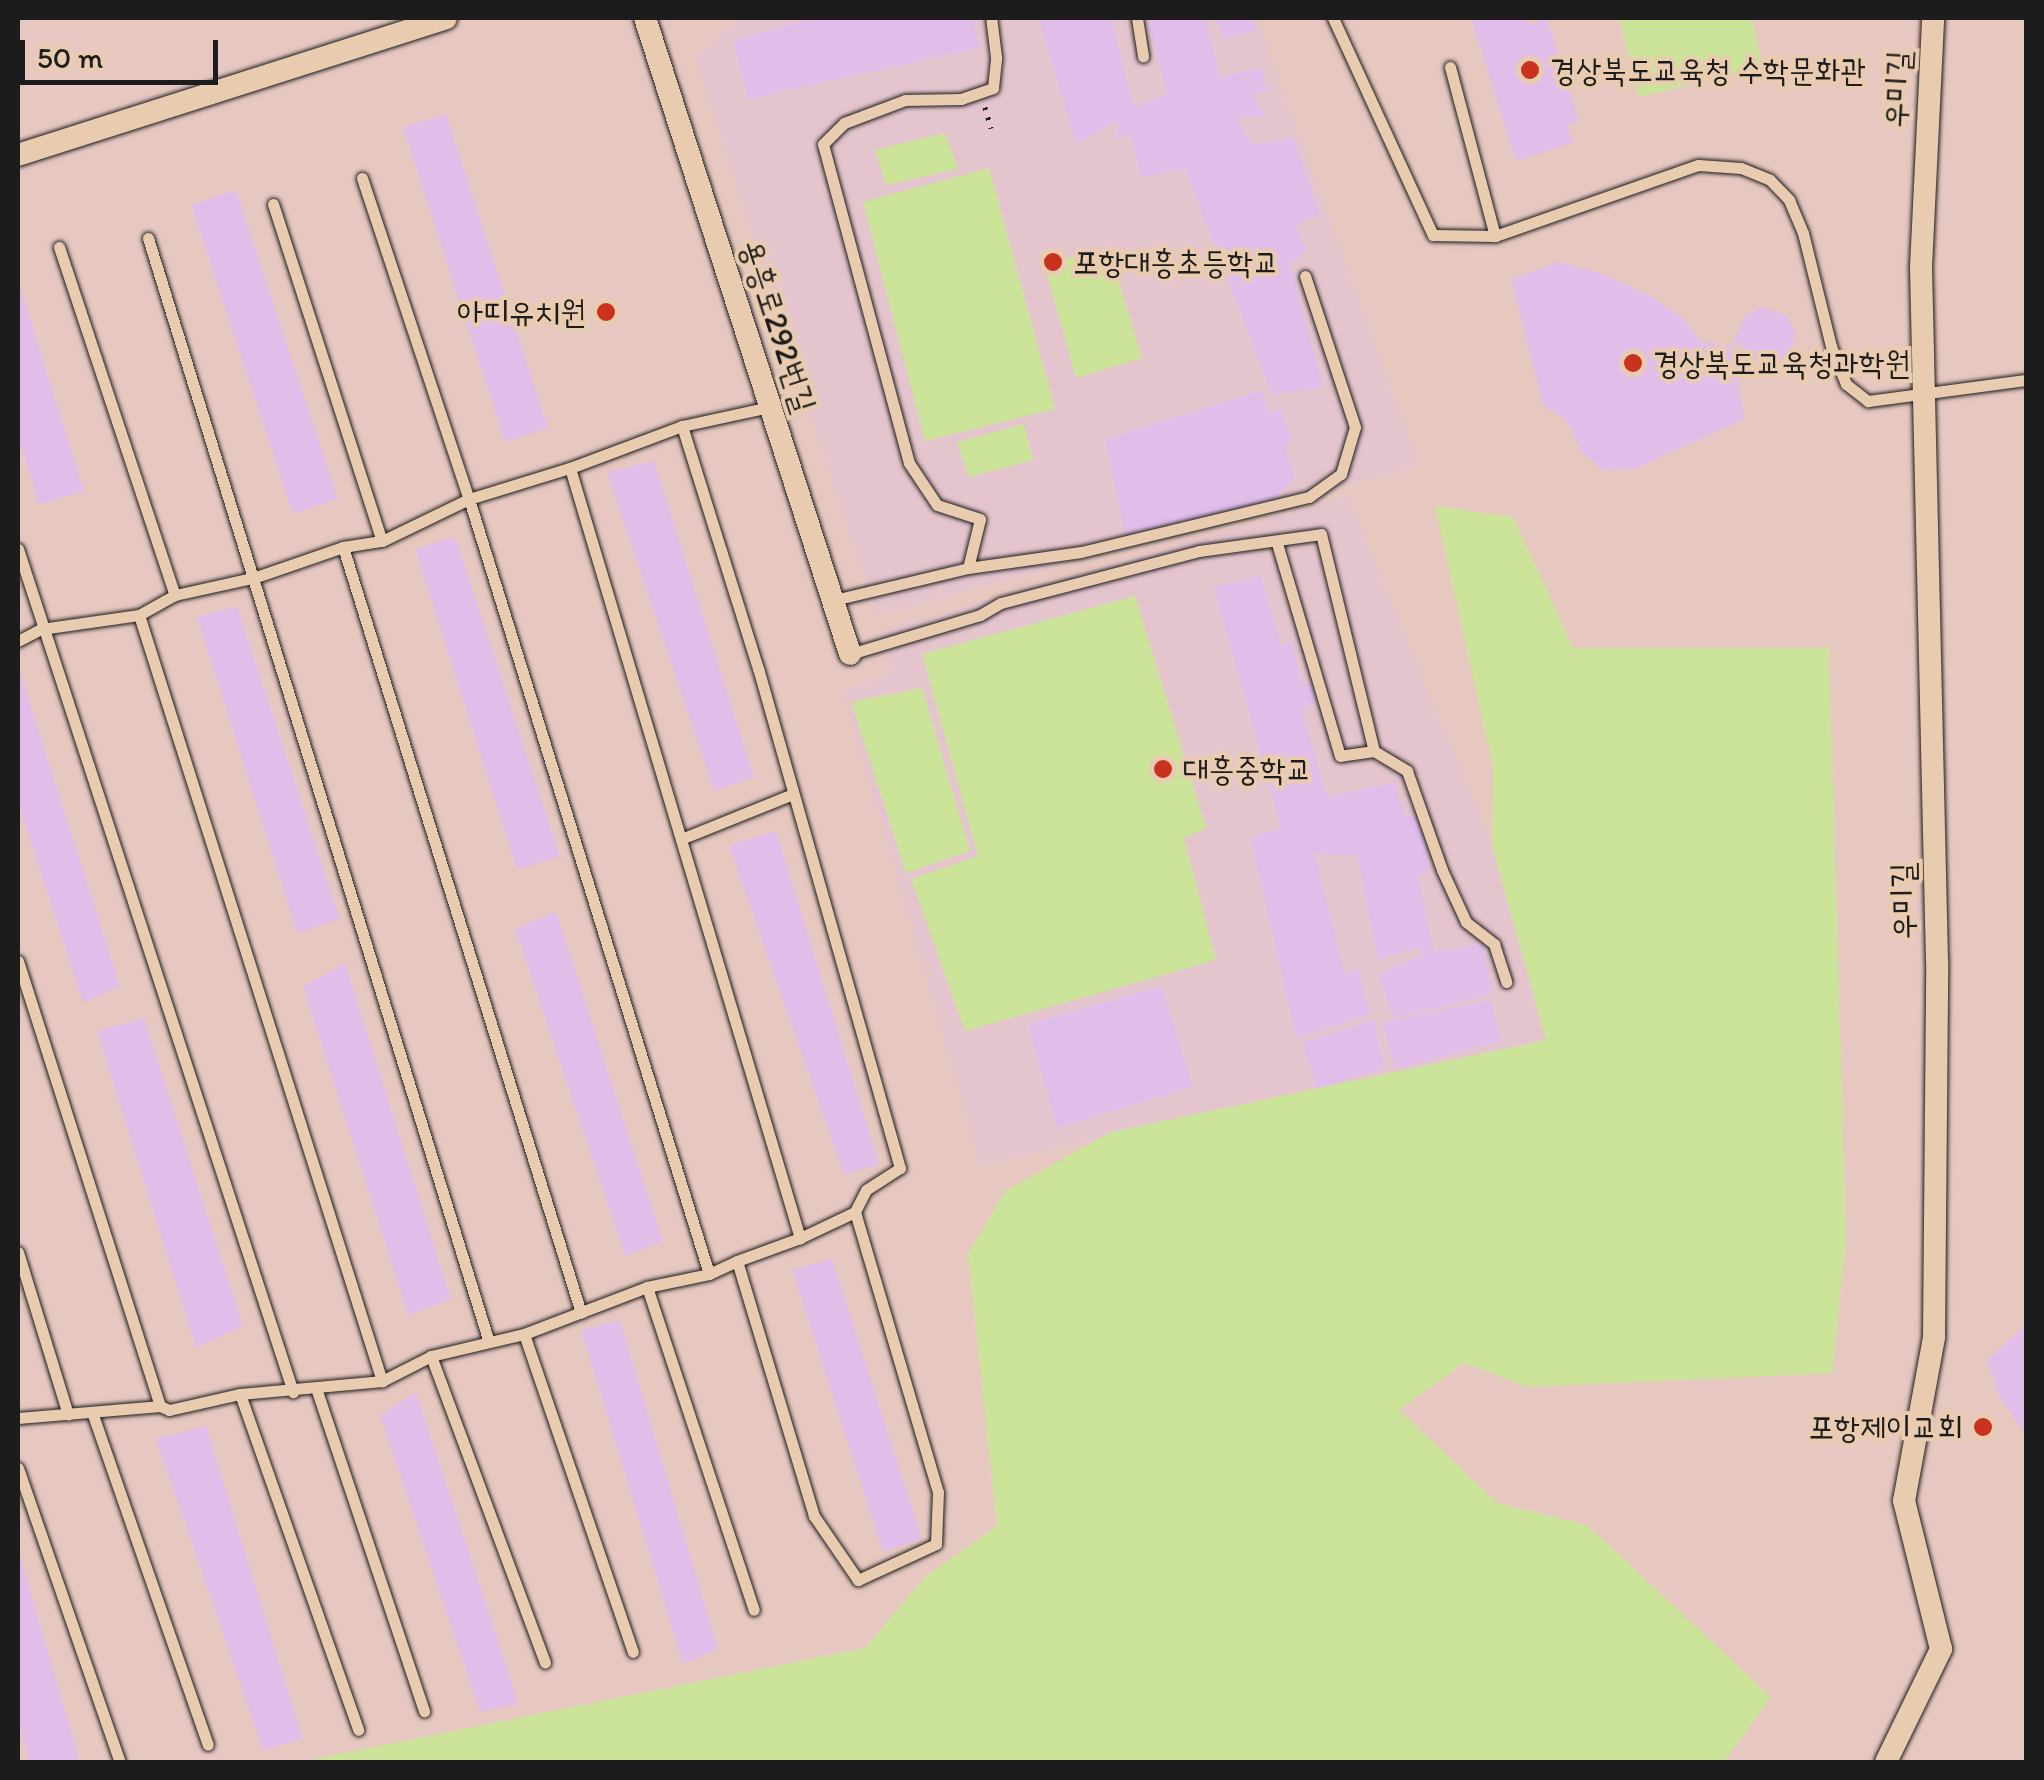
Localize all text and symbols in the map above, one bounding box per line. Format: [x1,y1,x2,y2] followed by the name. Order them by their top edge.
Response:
[25,20,222,82] scale bar
[37,39,103,76] text: 50 m
[1876,49,1918,129] street label: 우미길
[1550,51,1866,89] place label: 경상북도교육청 수학문화관
[1519,59,1541,81] marker: 경상북도교육청 수학문화관
[732,235,824,417] street label: 용흥로292번길
[1073,243,1279,281] place label: 포항대흥초등학교
[1042,251,1064,273] marker: 포항대흥초등학교
[457,293,586,331] place label: 아띠유치원
[595,301,617,323] marker: 아띠유치원
[1653,344,1910,382] place label: 경상북도교육청과학원
[1622,352,1644,374] marker: 경상북도교육청과학원
[1183,750,1312,788] place label: 대흥중학교
[1152,758,1174,780] marker: 대흥중학교
[1883,862,1923,940] street label: 우미길
[1809,1408,1963,1446] place label: 포항제이교회
[1972,1416,1994,1438] marker: 포항제이교회

